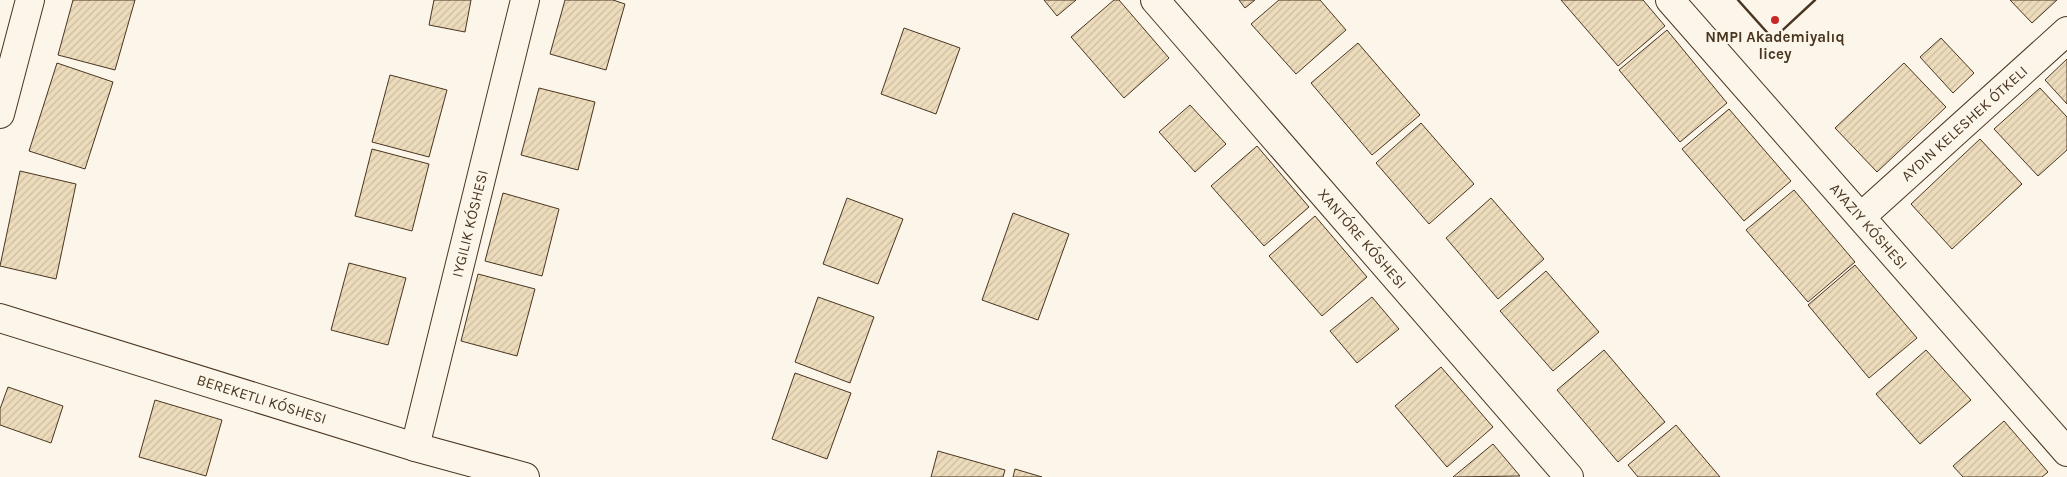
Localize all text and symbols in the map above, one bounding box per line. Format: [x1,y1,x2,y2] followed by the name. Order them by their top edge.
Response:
[1769,14,1781,26] marker: NMPI Akademiyalıq licey
[1705,28,1845,63] place label: NMPI Akademiyalıq licey
[1898,62,2031,185] street label: AYDIN KELESHEK ÓTKELI
[448,168,492,279] street label: IYGILIK KÓSHESI
[1826,179,1911,273] street label: AYAZIY KÓSHESI
[1314,185,1410,292] street label: XANTÓRE KÓSHESI
[195,371,329,428] street label: BEREKETLI KÓSHESI

